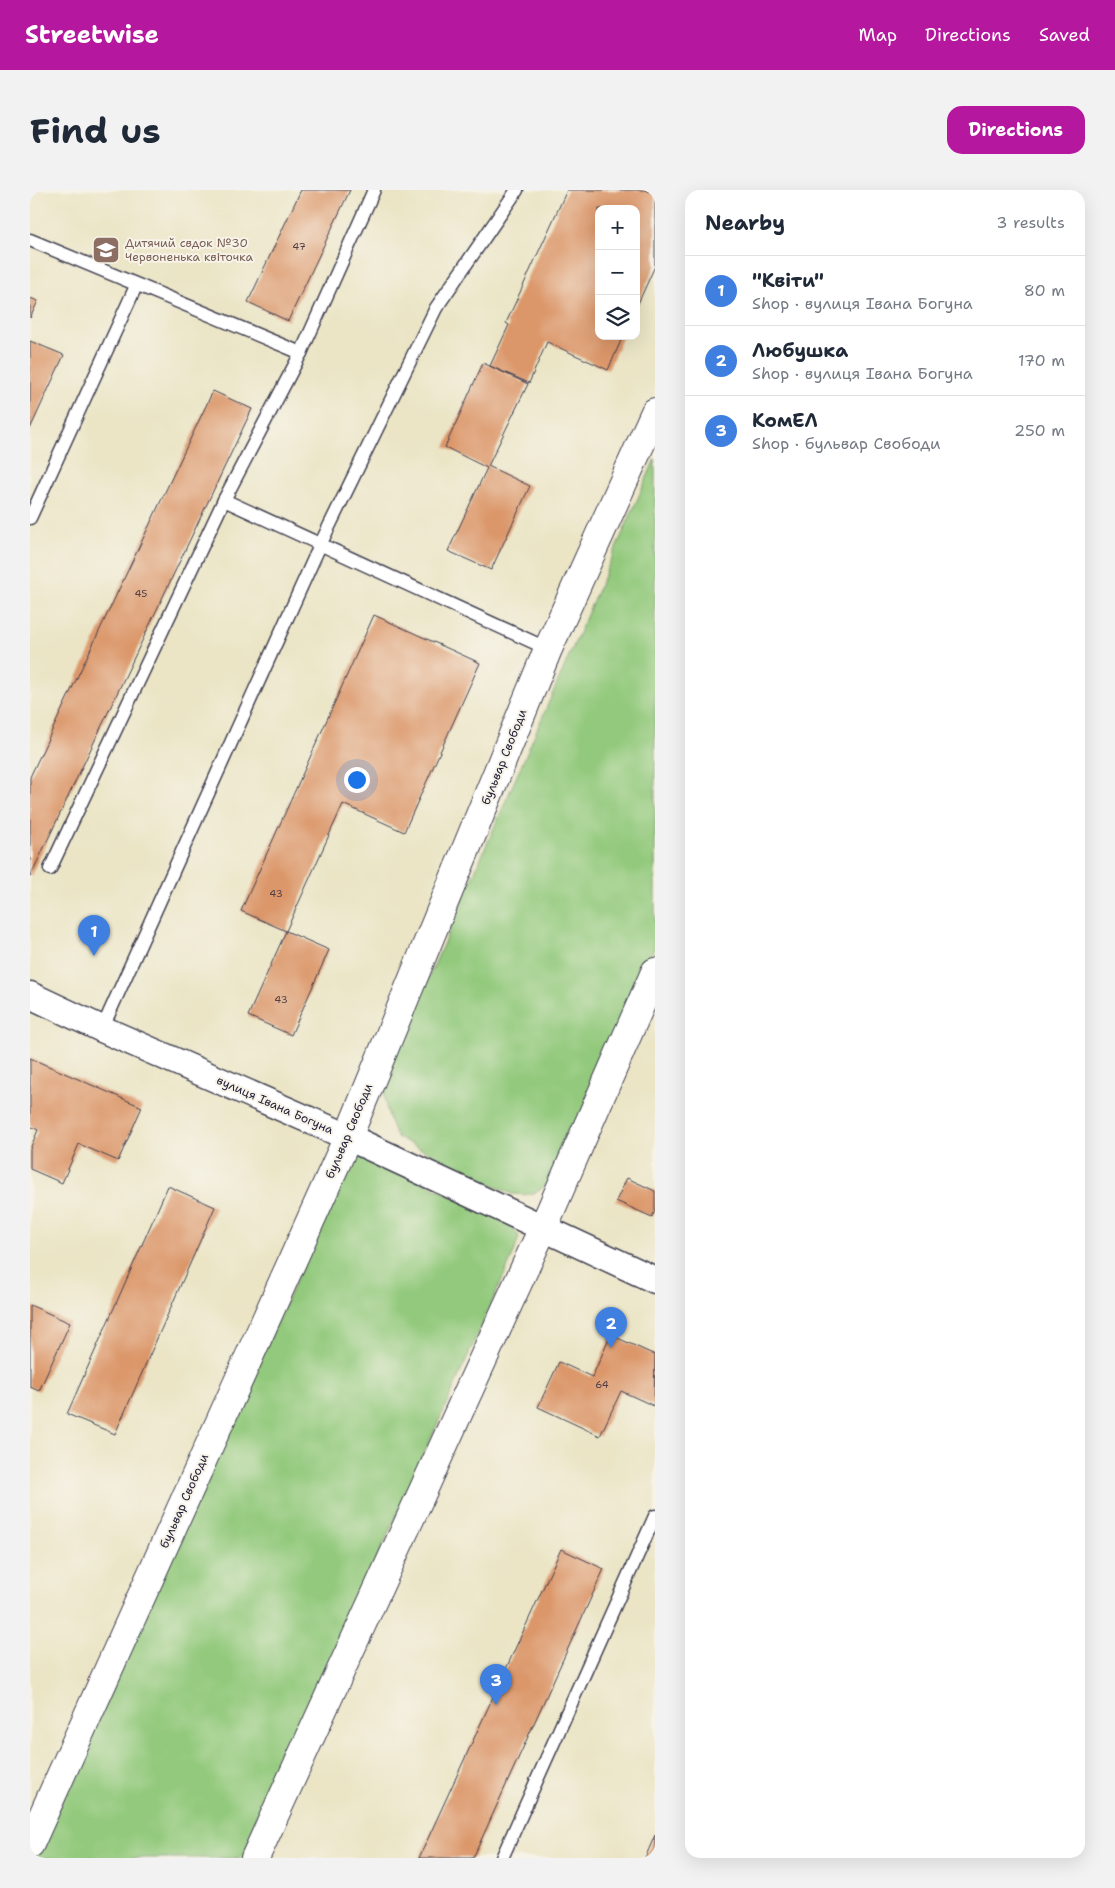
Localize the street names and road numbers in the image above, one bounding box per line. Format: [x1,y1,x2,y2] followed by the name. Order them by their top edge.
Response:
[478,707,531,807] street label: бульвар Свободи
[214,1072,336,1138] street label: вулиця Івана Богуна
[322,1081,376,1181] street label: бульвар Свободи
[156,1451,212,1551] street label: бульвар Свободи

